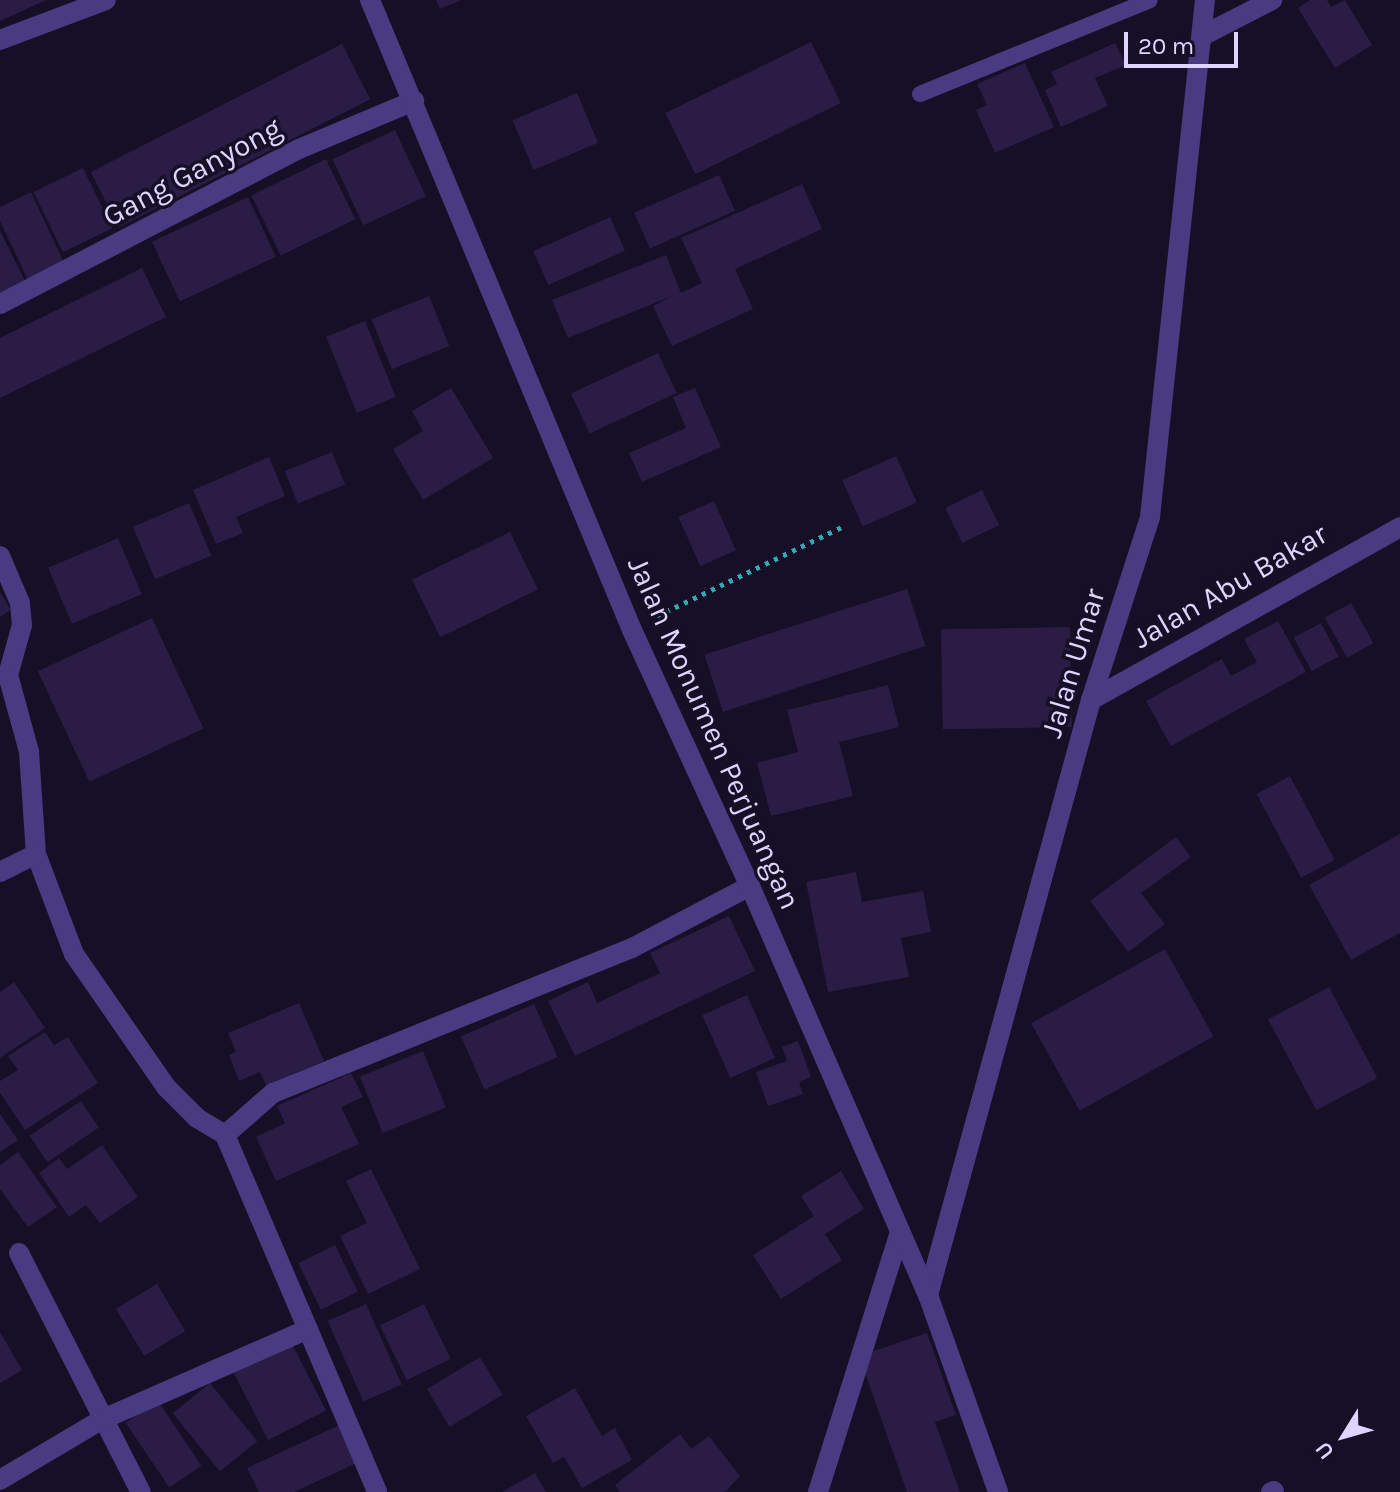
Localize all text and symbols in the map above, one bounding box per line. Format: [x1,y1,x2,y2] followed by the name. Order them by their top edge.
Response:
[1128,16,1242,66] scale bar
[1138,32,1194,60] text: 20 m
[96,110,288,234] street label: Gang Ganyong
[1126,516,1334,656] street label: Jalan Abu Bakar
[620,551,808,915] street label: Jalan Monumen Perjuangan
[1033,584,1113,742] street label: Jalan Umar
[1304,1396,1384,1476] north arrow
[1310,1437,1340,1464] text: U

